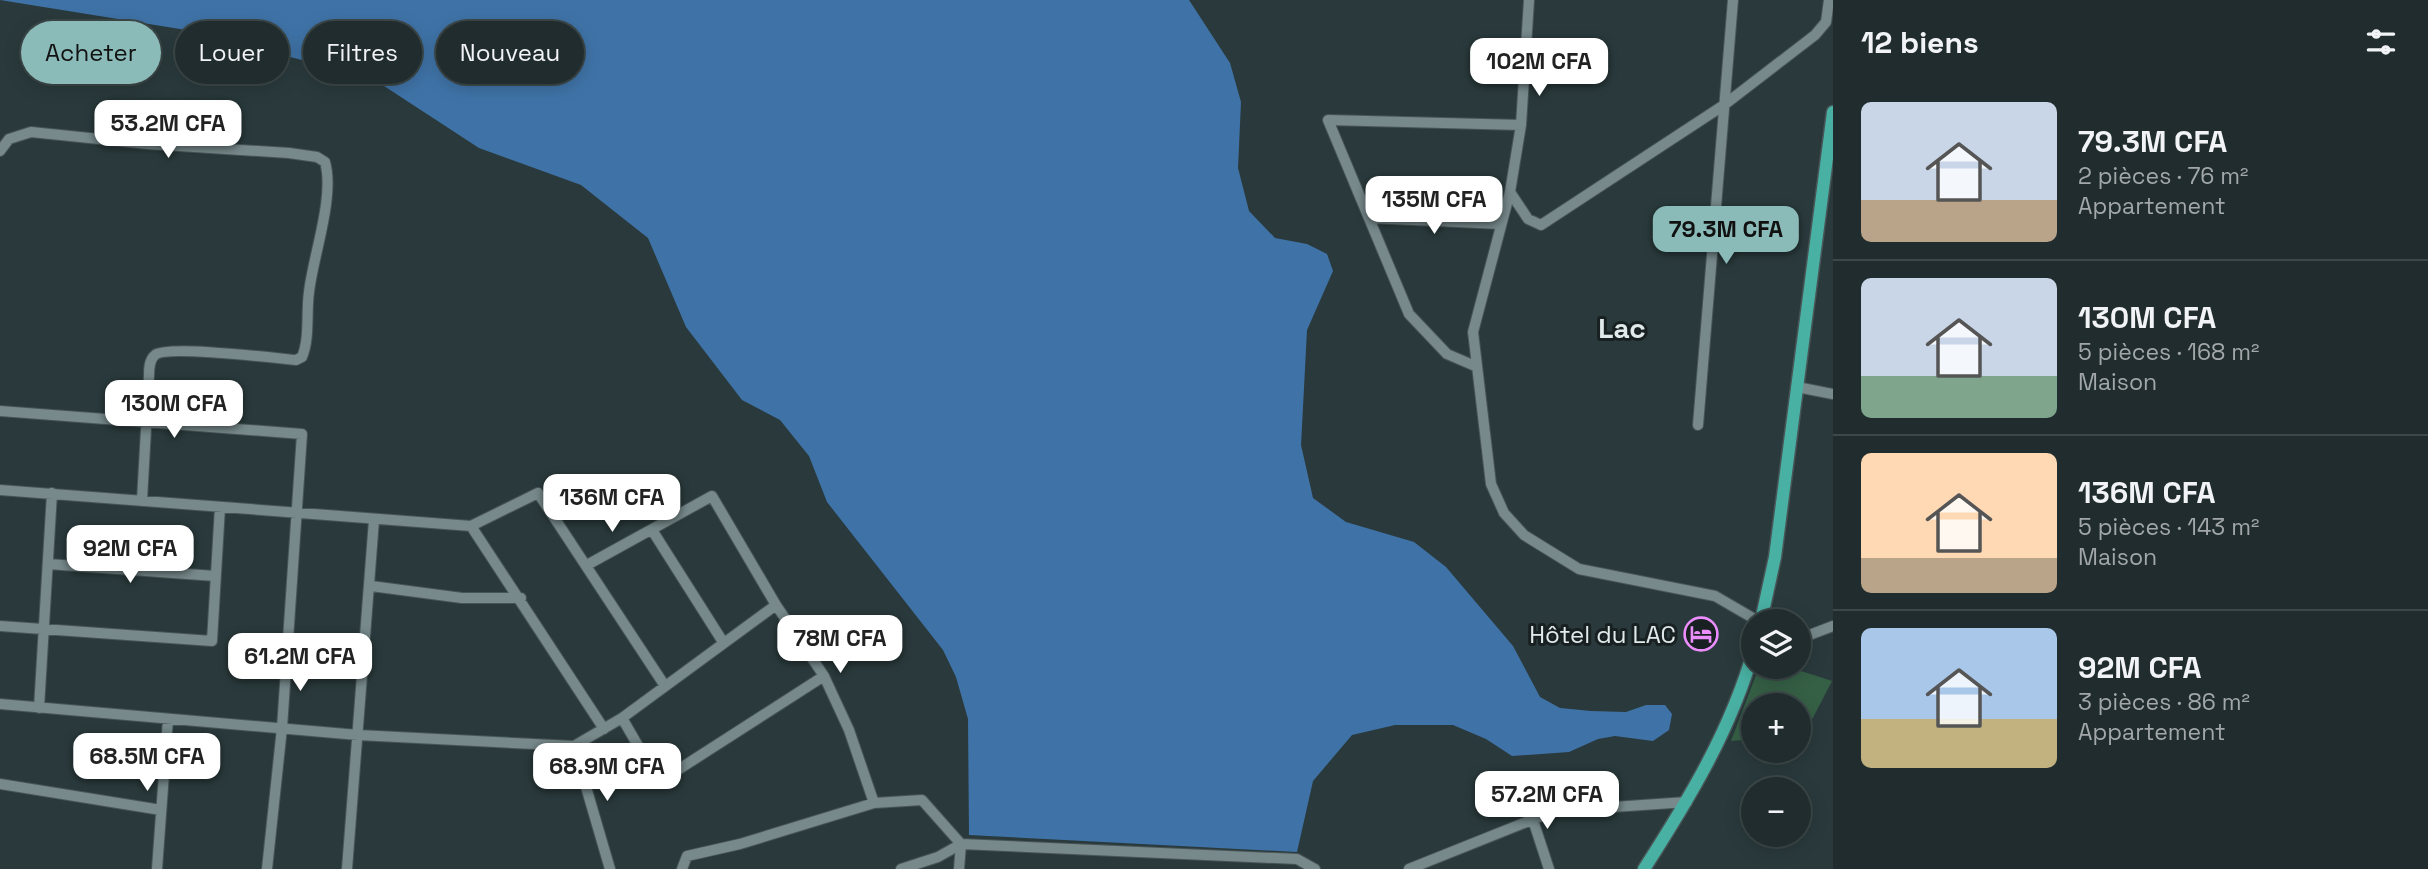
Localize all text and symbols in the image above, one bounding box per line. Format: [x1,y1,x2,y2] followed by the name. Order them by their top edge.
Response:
[21,21,161,84] chip: Acheter
[175,21,289,84] chip: Louer
[303,21,422,84] chip: Filtres
[436,21,584,84] chip: Nouveau
[1861,23,1979,62] text: 12 biens
[2362,23,2400,61] icon: filters
[1467,38,1611,98] pin: 102M CFA
[1486,46,1592,76] text: 102M CFA
[88,100,248,160] pin: 53.2M CFA
[110,108,226,138] text: 53.2M CFA
[2078,122,2227,161] text: 79.3M CFA
[1917,130,2001,214] icon: home
[2078,161,2248,191] text: 2 pièces · 76 m²
[1362,176,1506,236] pin: 135M CFA
[1382,184,1486,214] text: 135M CFA
[2078,191,2226,221] text: Appartement
[1646,206,1806,266] pin: 79.3M CFA
[1669,214,1783,244] text: 79.3M CFA
[2078,298,2216,337] text: 130M CFA
[1917,306,2001,390] icon: home
[1598,310,1646,346] district label: Lac
[2078,337,2260,367] text: 5 pièces · 168 m²
[2078,367,2157,397] text: Maison
[102,380,246,440] pin: 130M CFA
[121,388,227,418] text: 130M CFA
[2078,473,2215,512] text: 136M CFA
[540,475,684,534] pin: 136M CFA
[1917,481,2001,565] icon: home
[559,482,665,512] text: 136M CFA
[2078,512,2259,542] text: 5 pièces · 143 m²
[65,526,195,585] pin: 92M CFA
[83,533,177,563] text: 92M CFA
[2078,542,2157,572] text: Maison
[1741,609,1811,847] map controls
[1741,609,1811,679] button: layers
[1682,615,1720,653] hotel icon: Hôtel du LAC
[775,616,905,675] pin: 78M CFA
[1529,619,1676,650] place label: Hôtel du LAC
[793,623,887,653] text: 78M CFA
[220,634,380,693] pin: 61.2M CFA
[244,641,356,671] text: 61.2M CFA
[2078,648,2201,687] text: 92M CFA
[1917,656,2001,740] icon: home
[2078,687,2250,717] text: 3 pièces · 86 m²
[1741,693,1811,763] button: +
[2078,717,2226,747] text: Appartement
[67,734,227,793] pin: 68.5M CFA
[89,741,205,771] text: 68.5M CFA
[527,744,687,803] pin: 68.9M CFA
[549,751,665,781] text: 68.9M CFA
[1467,772,1627,831] pin: 57.2M CFA
[1741,777,1811,847] button: −
[1491,779,1603,809] text: 57.2M CFA

